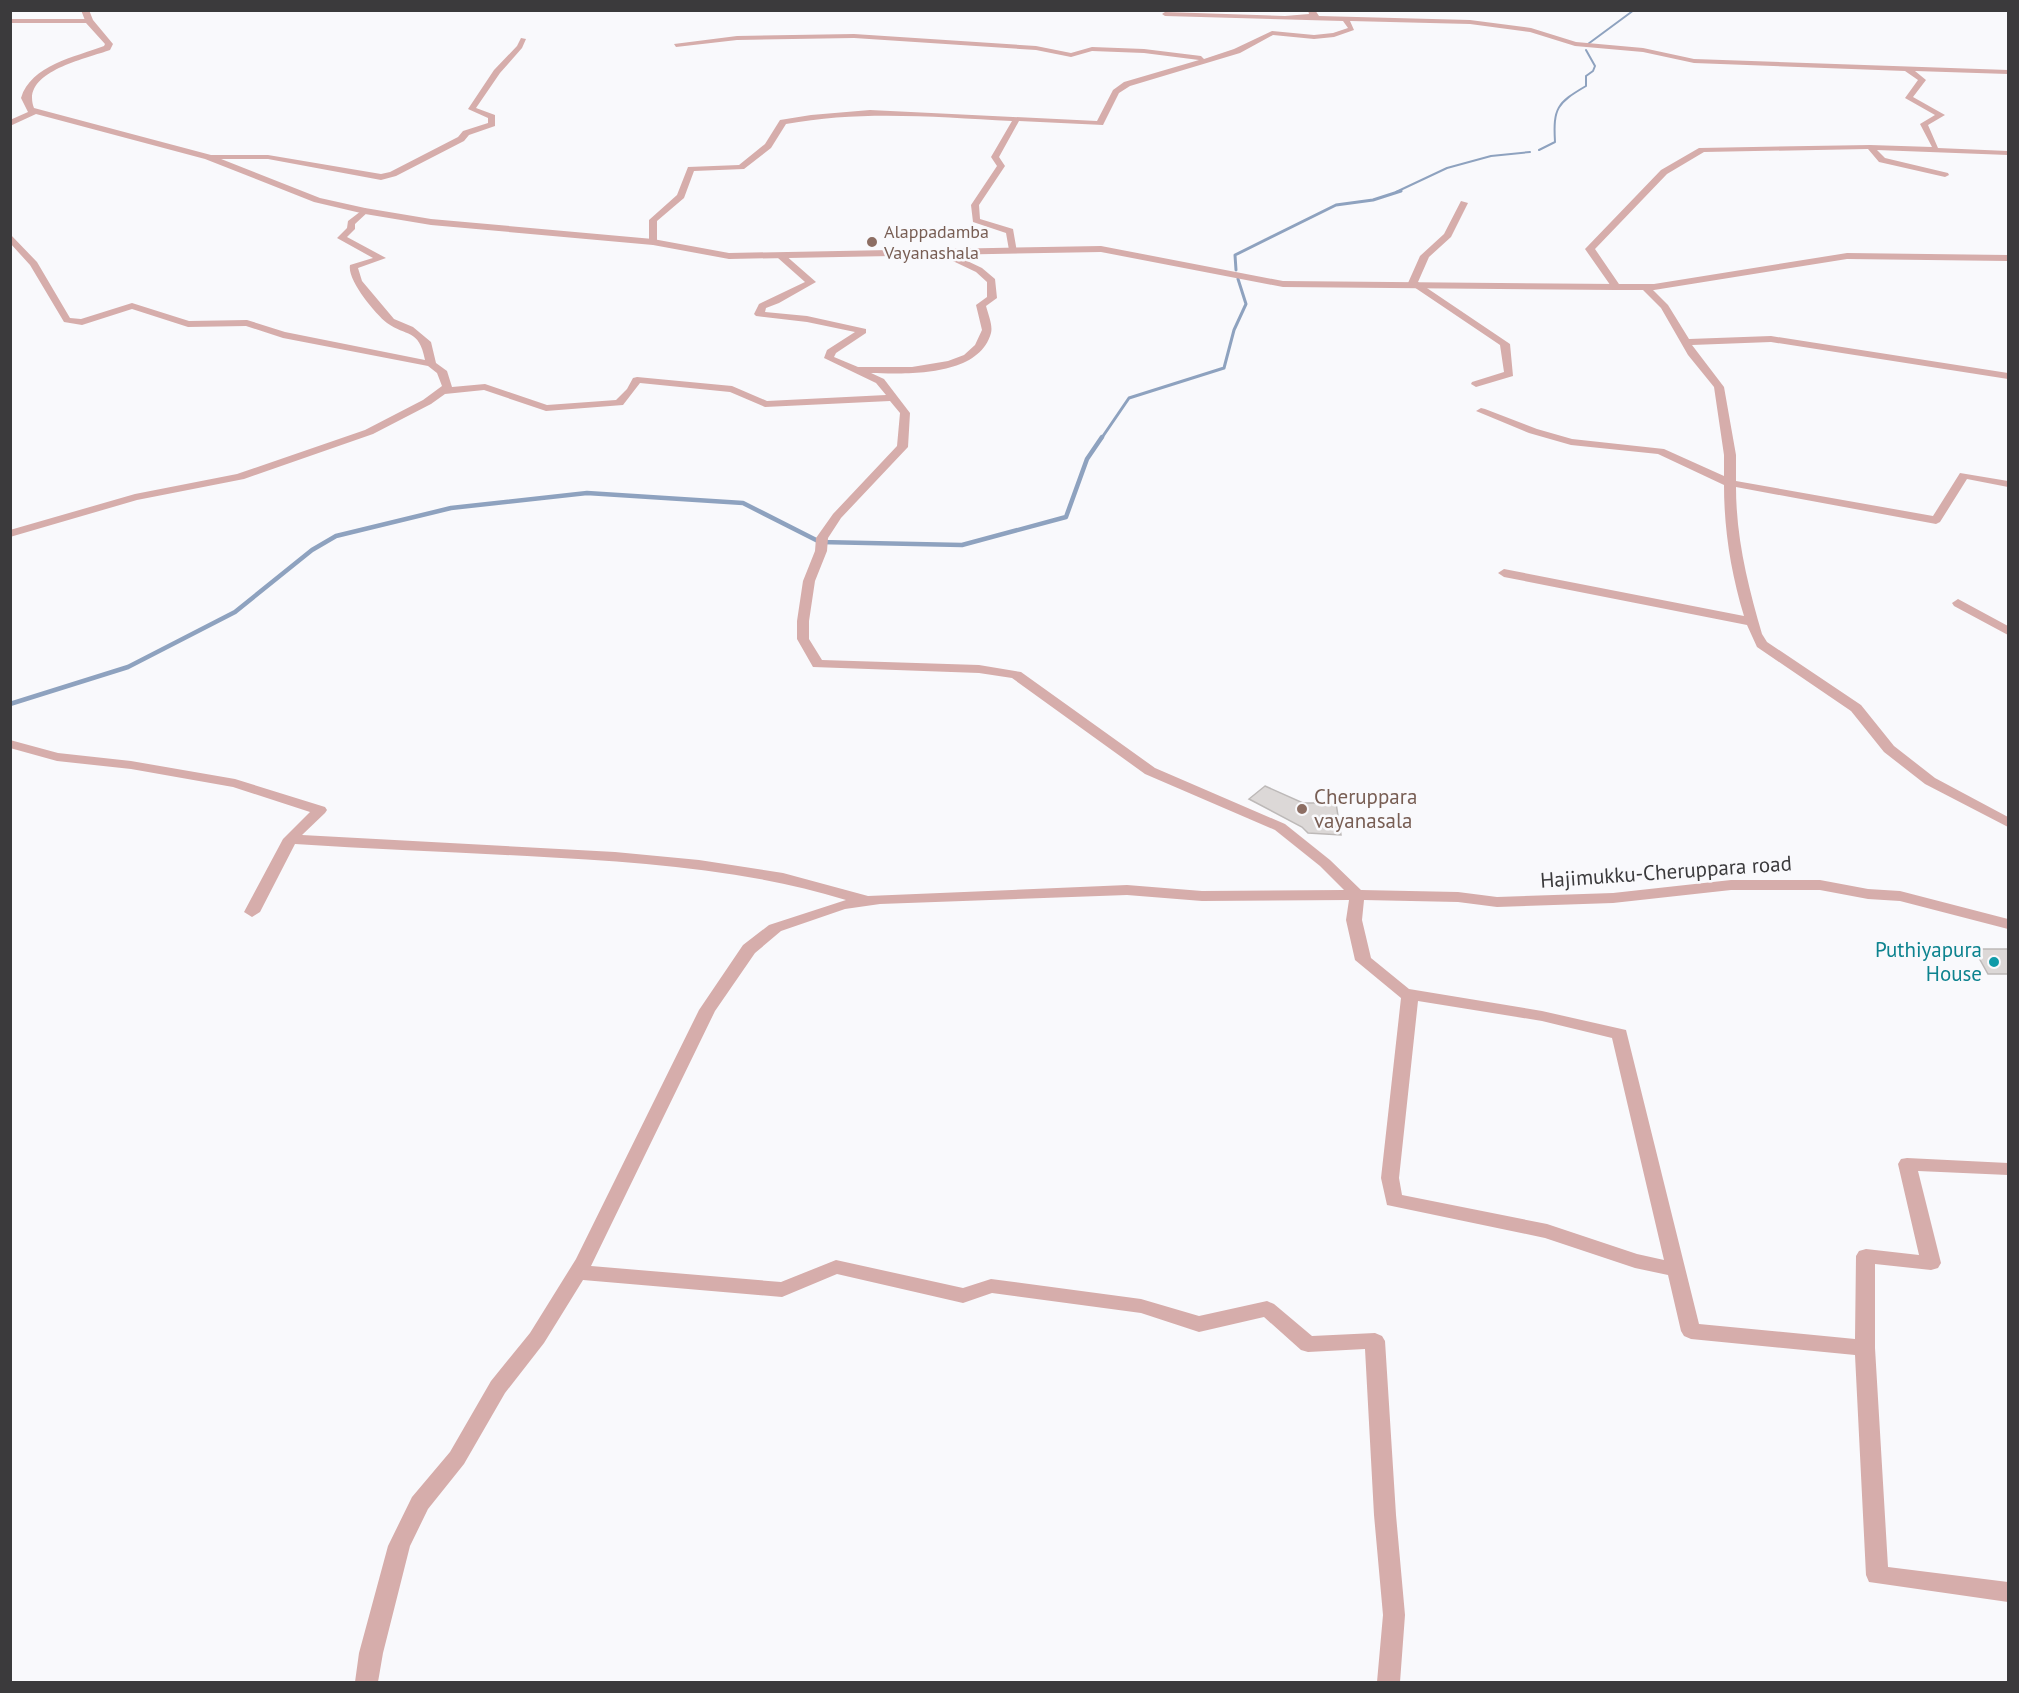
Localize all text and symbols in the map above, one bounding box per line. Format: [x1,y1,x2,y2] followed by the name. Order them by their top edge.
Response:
[883,220,989,264] place label: Alappadamba Vayanashala
[865,235,879,249] marker: Alappadamba Vayanashala
[1314,783,1417,834] place label: Cheruppara vayanasala
[1295,802,1309,816] marker: Cheruppara vayanasala
[1539,849,1793,894] street label: Hajimukku-Cheruppara road
[1875,936,1982,987] place label: Puthiyapura House
[1987,955,2001,969] marker: Puthiyapura House

